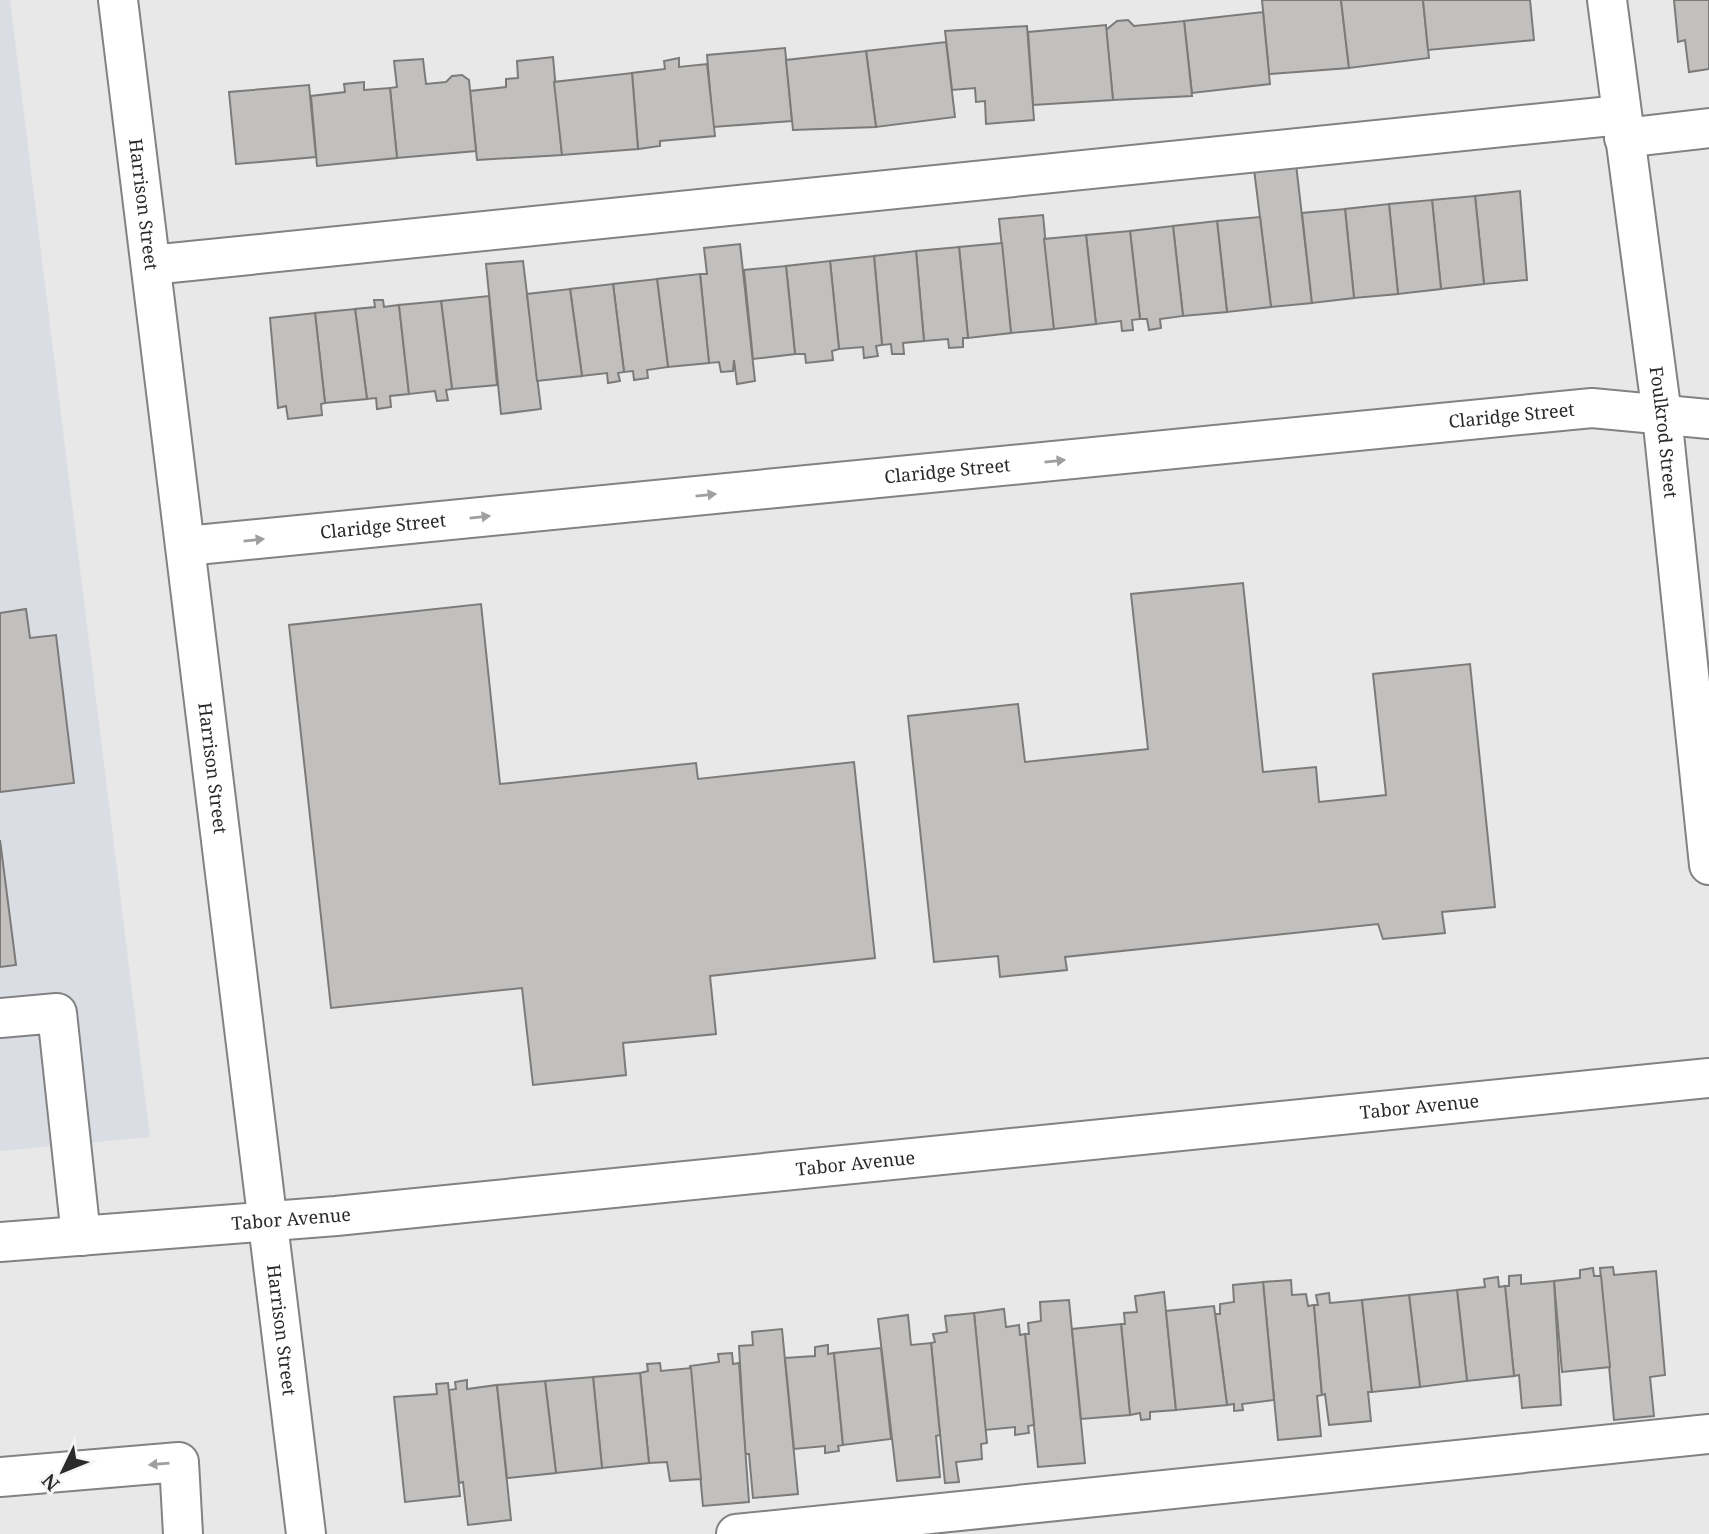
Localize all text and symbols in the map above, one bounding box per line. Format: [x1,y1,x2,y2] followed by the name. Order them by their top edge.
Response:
[124,137,164,271] street label: Harrison Street
[1645,365,1684,499] street label: Foulkrod Street
[1447,397,1576,433] street label: Claridge Street
[883,452,1011,488] street label: Claridge Street
[1044,455,1066,466] one-way arrow
[696,489,718,500] one-way arrow
[319,508,447,544] street label: Claridge Street
[469,512,491,523] one-way arrow
[243,534,265,545] one-way arrow
[193,701,233,835] street label: Harrison Street
[1359,1088,1480,1124] street label: Tabor Avenue
[795,1145,916,1181] street label: Tabor Avenue
[230,1202,352,1235] street label: Tabor Avenue
[262,1263,302,1397] street label: Harrison Street
[28,1436,98,1506] north arrow
[147,1458,169,1469] one-way arrow
[36,1468,65,1497] text: N

